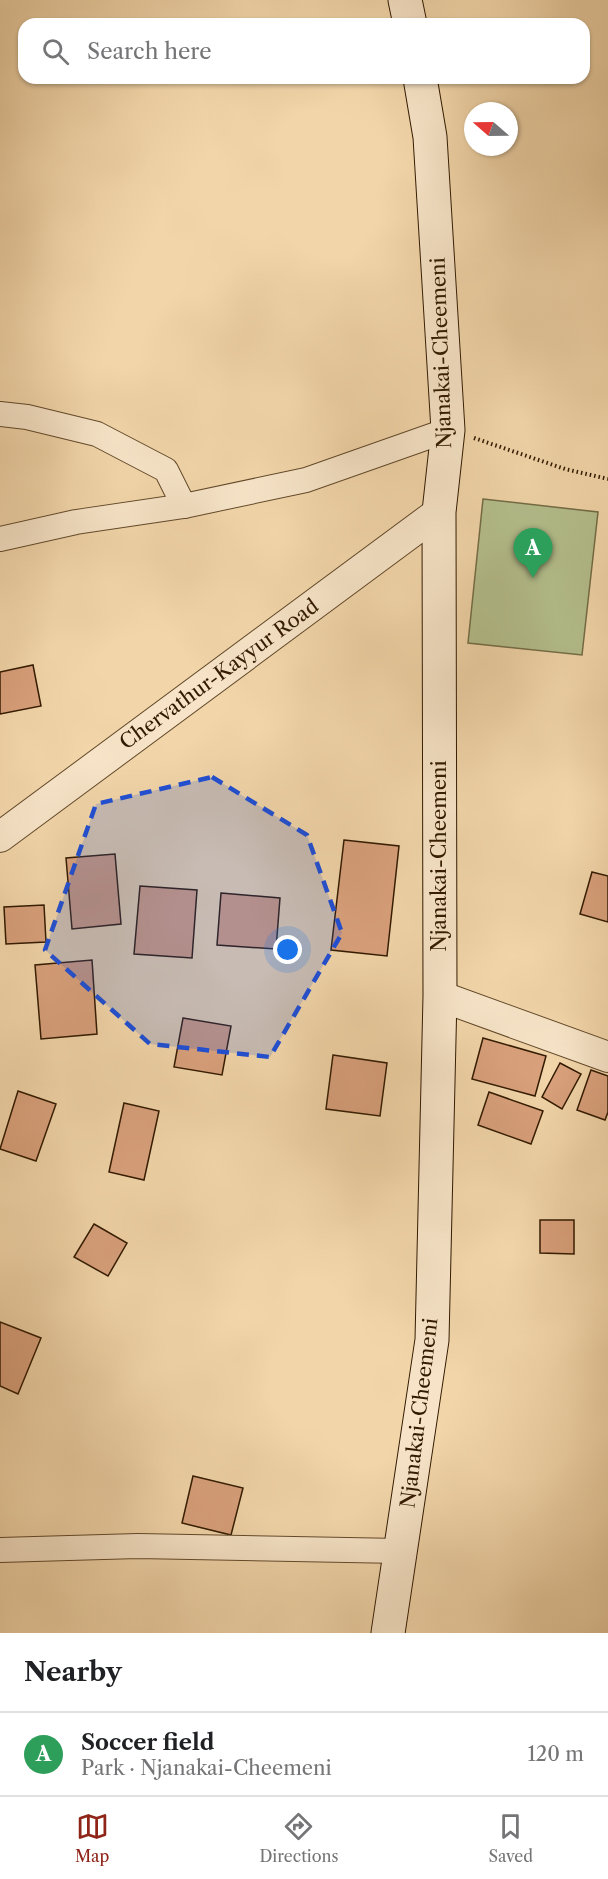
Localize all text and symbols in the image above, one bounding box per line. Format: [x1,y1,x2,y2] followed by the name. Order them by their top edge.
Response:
[18,18,590,84] search box
[39,35,72,68] icon: search
[87,38,212,65] text: Search here
[464,102,518,156] north arrow
[426,257,456,449] street label: Njanakai-Cheemeni
[514,528,552,578] pin: A
[115,594,323,754] street label: Chervathur-Kayyur Road
[427,760,451,952] street label: Njanakai-Cheemeni
[273,935,302,964] your location
[395,1317,443,1509] street label: Njanakai-Cheemeni
[24,1656,122,1688] text: Nearby
[81,1729,214,1756] text: Soccer field
[36,1742,51,1766] text: A
[527,1742,584,1766] text: 120 m
[81,1756,332,1780] text: Park · Njanakai-Cheemeni
[75,1810,109,1866] tab: Map
[259,1810,338,1866] tab: Directions
[489,1810,533,1866] tab: Saved

